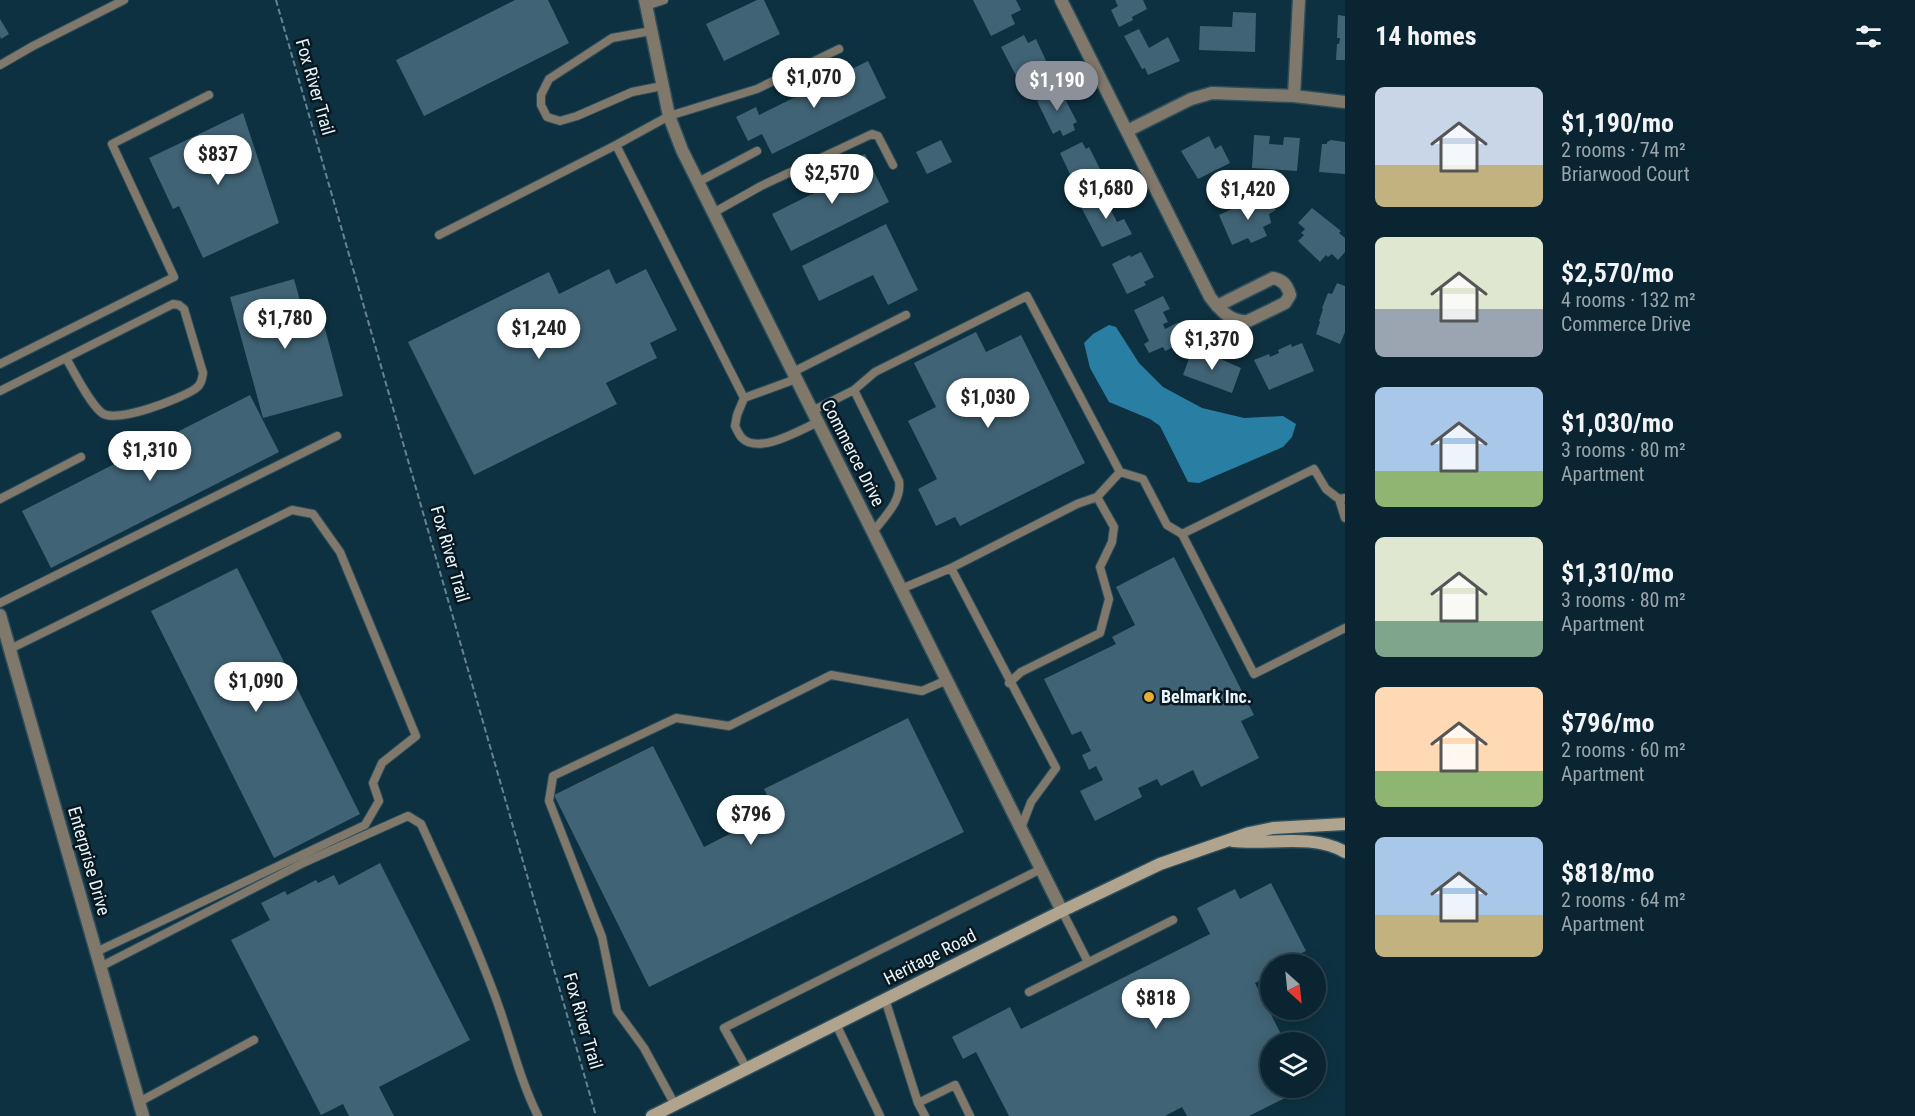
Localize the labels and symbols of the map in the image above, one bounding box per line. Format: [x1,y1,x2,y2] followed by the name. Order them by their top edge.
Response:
[292,36,339,137] street label: Fox River Trail
[765,58,863,109] pin: $1,070
[1008,61,1106,112] pin: $1,190
[182,135,254,186] pin: $837
[783,154,881,205] pin: $2,570
[1057,169,1155,220] pin: $1,680
[1199,170,1297,221] pin: $1,420
[236,299,334,350] pin: $1,780
[490,309,588,360] pin: $1,240
[1163,320,1261,371] pin: $1,370
[939,378,1037,429] pin: $1,030
[818,396,889,510] street label: Commerce Drive
[101,431,199,482] pin: $1,310
[427,503,474,604] street label: Fox River Trail
[207,662,305,713] pin: $1,090
[1161,686,1252,707] place label: Belmark Inc.
[1142,690,1156,704] marker: Belmark Inc.
[715,795,787,846] pin: $796
[64,804,115,918] street label: Enterprise Drive
[880,924,979,989] street label: Heritage Road
[1260,954,1326,1020] north arrow
[560,970,607,1071] street label: Fox River Trail
[1120,979,1192,1030] pin: $818

